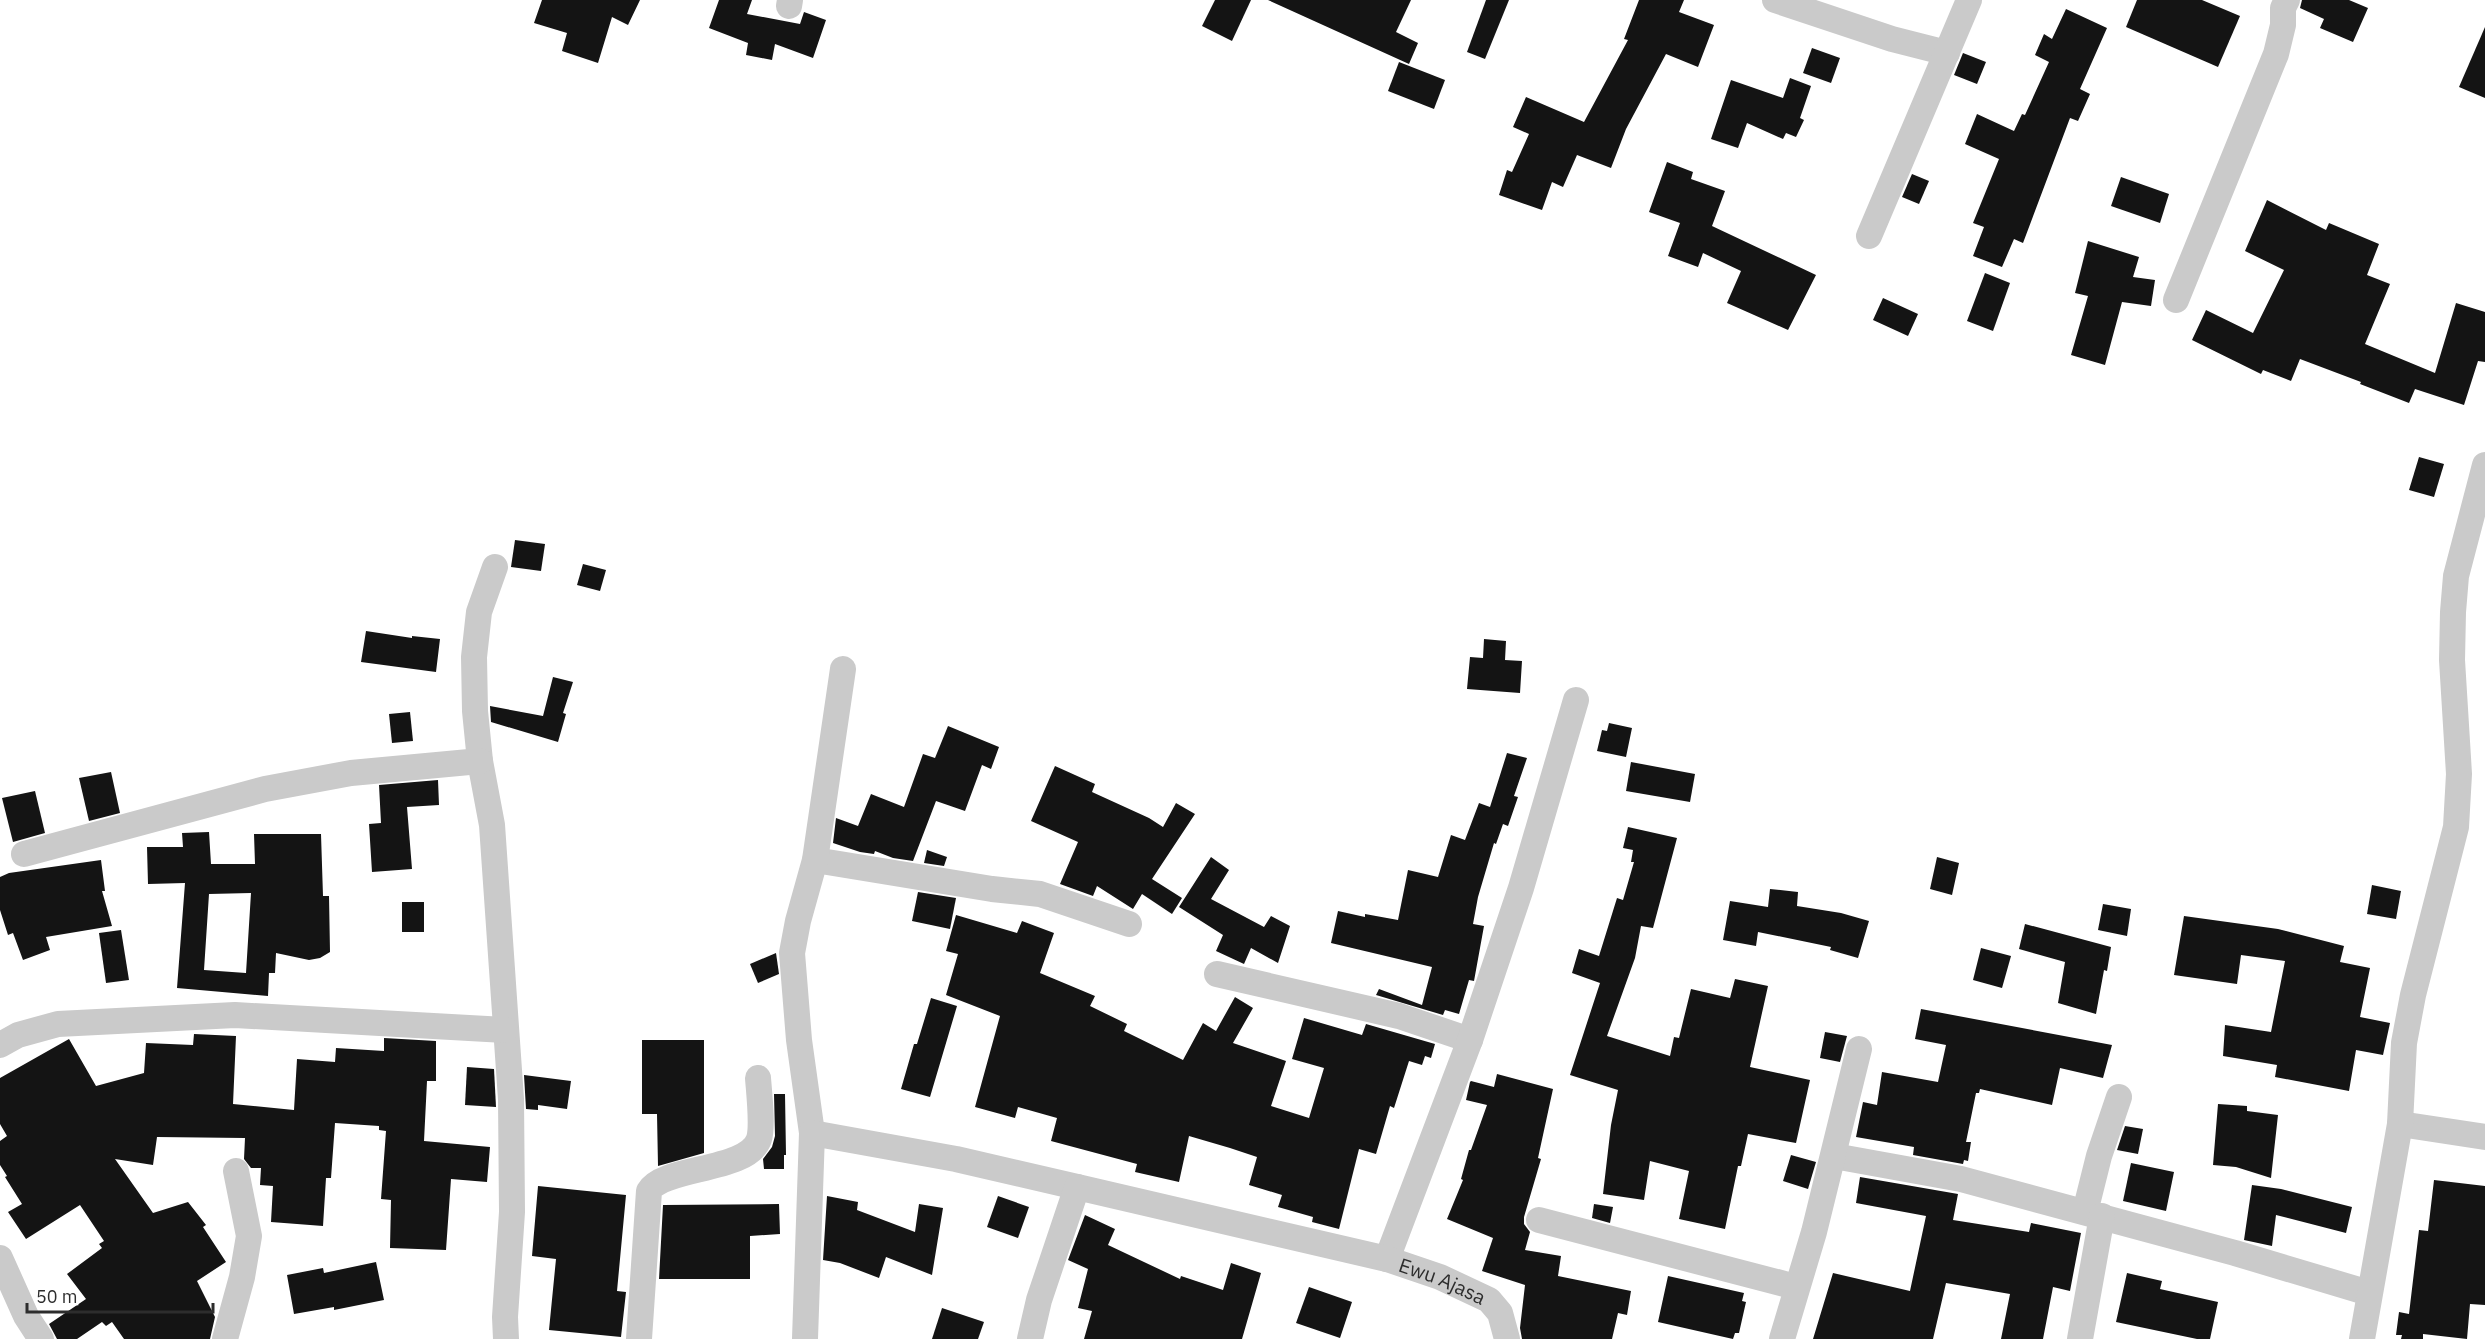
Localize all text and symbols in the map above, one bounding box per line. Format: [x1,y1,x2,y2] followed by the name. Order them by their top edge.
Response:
[1395,1251,1491,1310] street label: Ewu Ajasa
[27,1276,213,1314] scale bar
[36,1285,78,1308] text: 50 m

